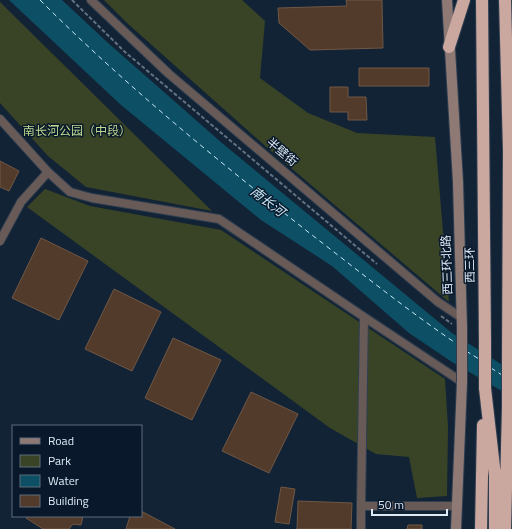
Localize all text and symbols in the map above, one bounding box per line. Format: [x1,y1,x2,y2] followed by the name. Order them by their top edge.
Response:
[23,121,131,140] park label: 南长河公园（中段）
[262,133,302,170] street label: 半壁街
[246,181,292,223] water label: 南长河
[436,235,457,295] street label: 西三环北路
[460,247,479,283] street label: 西三环
[12,425,142,517] legend
[48,431,74,450] text: Road
[48,451,71,470] text: Park
[48,471,79,490] text: Water
[48,491,89,510] text: Building
[372,491,447,517] scale bar
[378,495,404,514] text: 50 m

